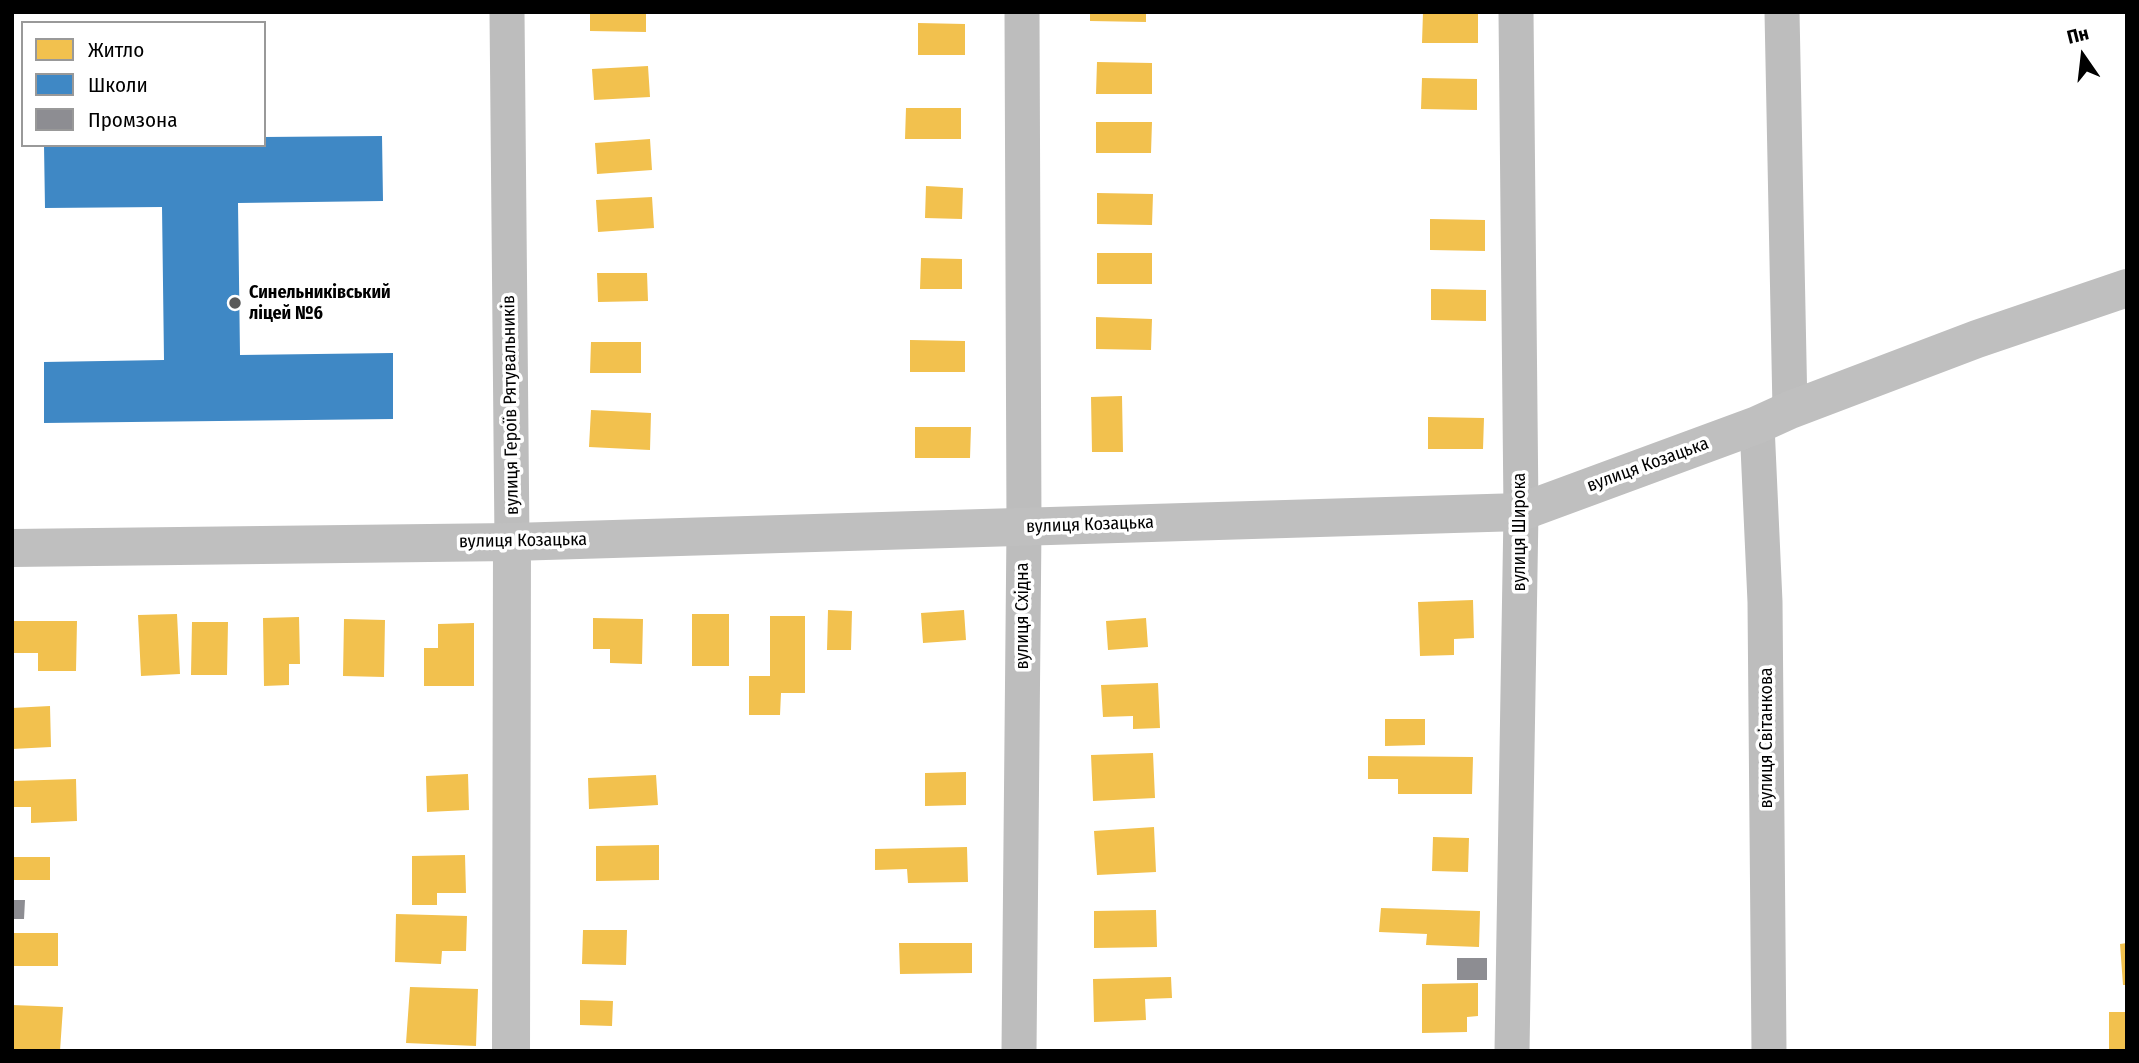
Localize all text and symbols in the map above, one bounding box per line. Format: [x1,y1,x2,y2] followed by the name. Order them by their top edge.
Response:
[21,21,266,147] legend
[2048,21,2118,91] north arrow
[2065,21,2091,49] text: Пн
[88,37,144,63] text: Житло
[88,72,148,98] text: Школи
[88,107,177,133] text: Промзона
[249,282,391,324] place label: Синельниківський ліцей №6
[227,295,243,311] marker: Синельниківський ліцей №6
[498,295,524,515] street label: вулиця Героїв Рятувальників
[1584,433,1712,497] street label: вулиця Козацька
[1509,473,1531,591] street label: вулиця Широка
[1026,512,1154,538] street label: вулиця Козацька
[459,529,587,553] street label: вулиця Козацька
[1012,562,1034,670] street label: вулиця Східна
[1756,667,1778,809] street label: вулиця Світанкова

